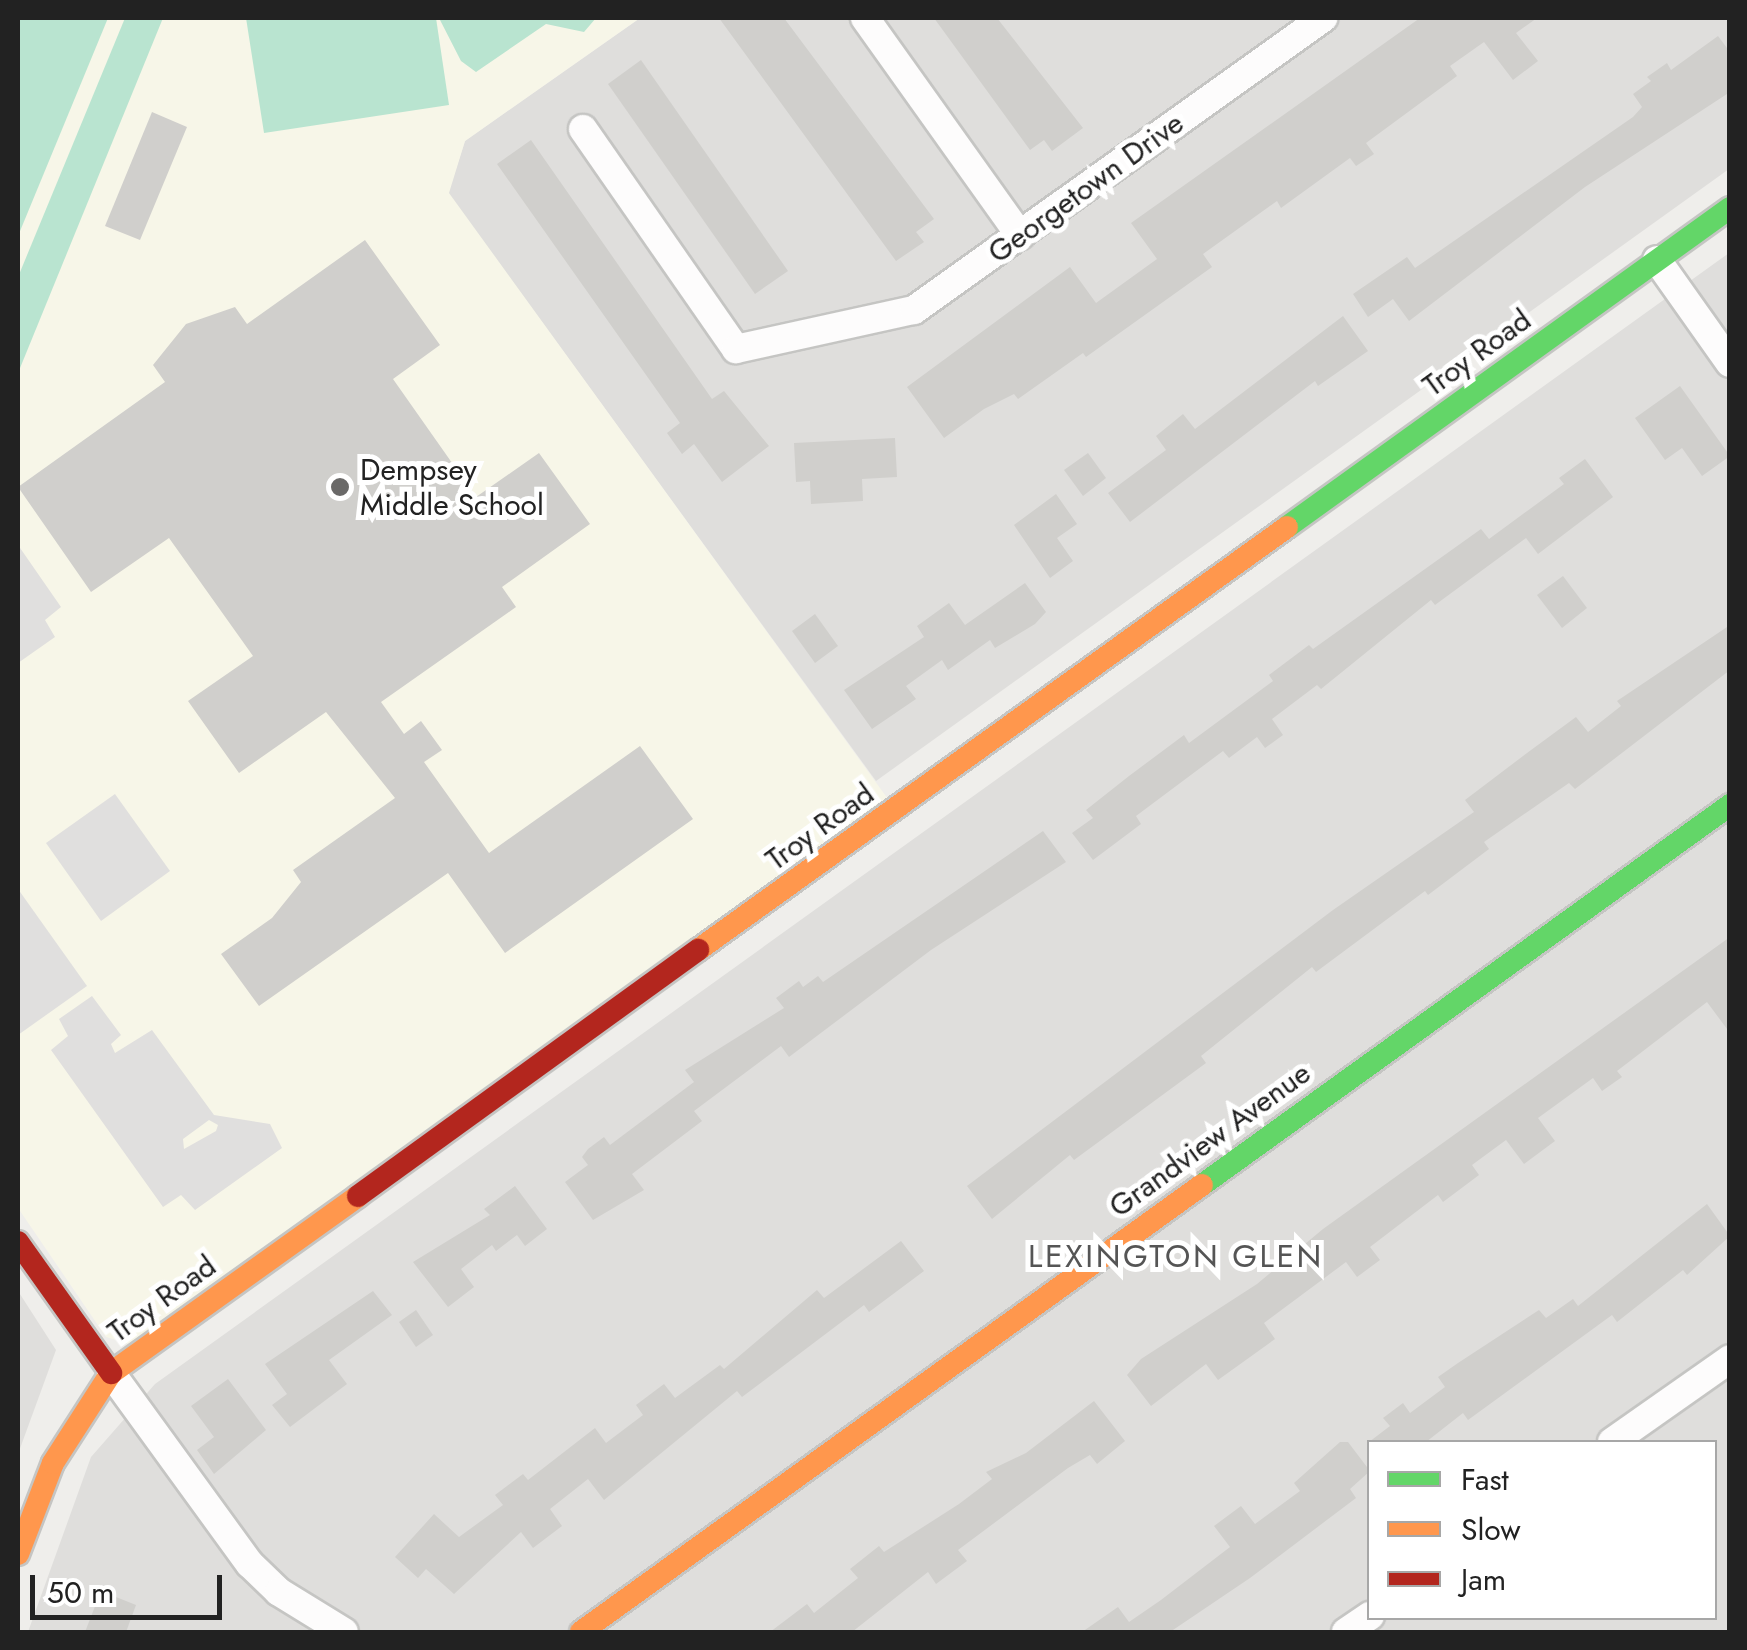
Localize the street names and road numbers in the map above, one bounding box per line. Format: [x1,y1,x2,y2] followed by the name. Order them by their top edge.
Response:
[981,105,1191,271] street label: Georgetown Drive
[1416,302,1538,404] street label: Troy Road
[759,776,881,878] street label: Troy Road
[1102,1055,1318,1225] street label: Grandview Avenue
[101,1248,223,1350] street label: Troy Road

